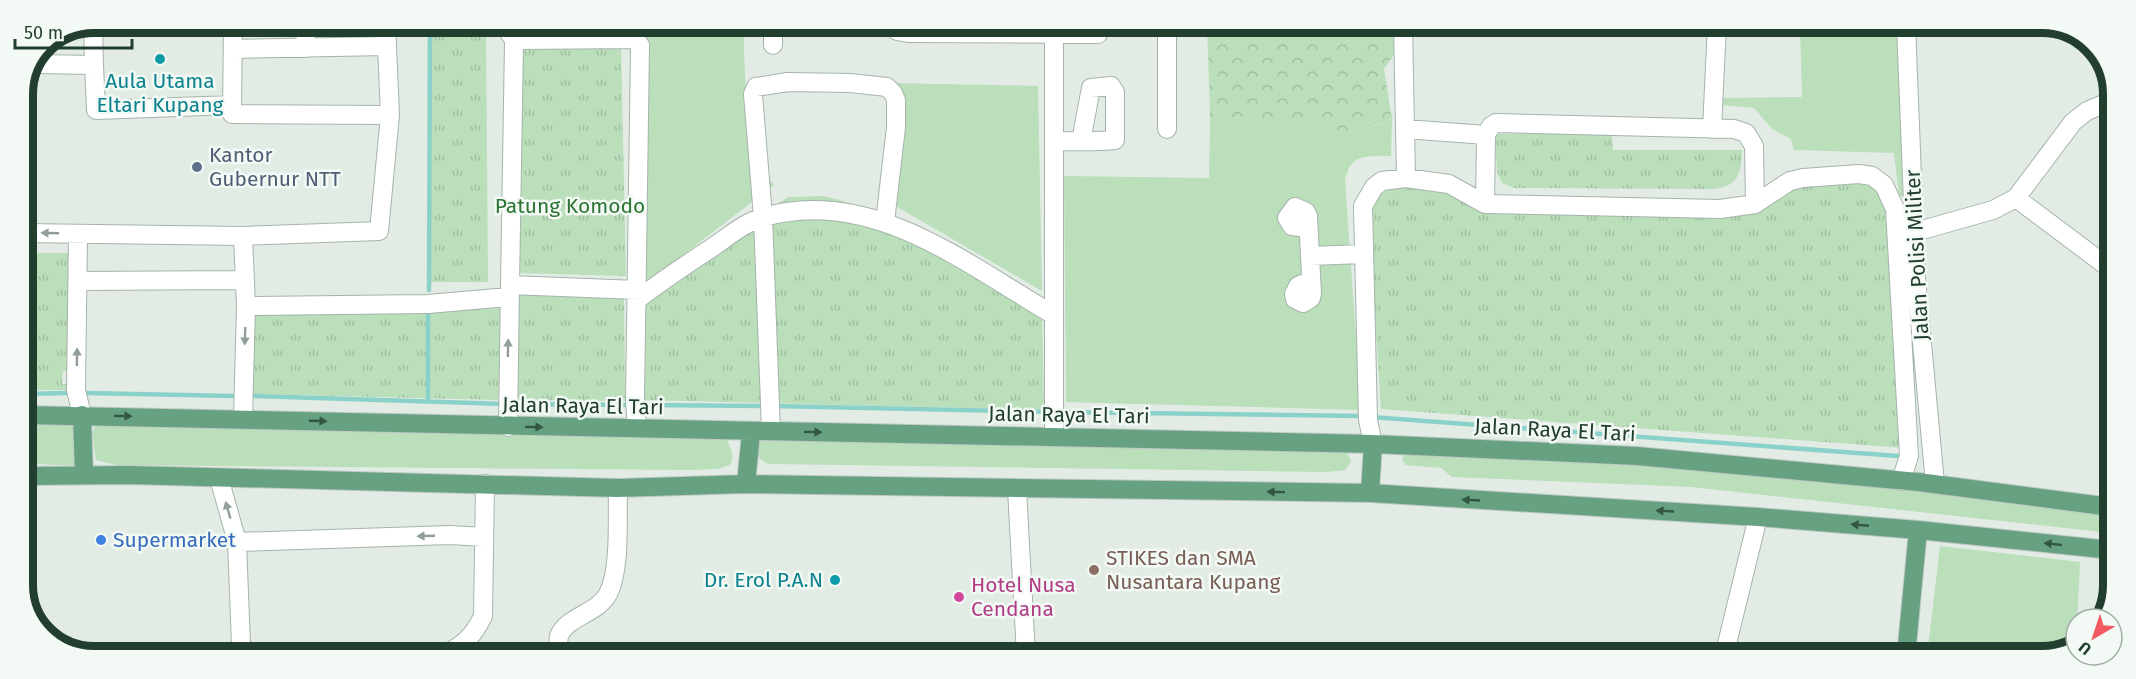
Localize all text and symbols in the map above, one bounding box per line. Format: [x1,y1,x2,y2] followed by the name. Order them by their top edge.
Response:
[15,12,132,50] scale bar
[24,22,63,44] text: 50 m
[153,52,167,66] marker: Aula Utama Eltari Kupang
[96,68,224,118] place label: Aula Utama Eltari Kupang
[209,142,341,192] place label: Kantor Gubernur NTT
[190,160,204,174] marker: Kantor Gubernur NTT
[1900,169,1934,341] street label: Jalan Polisi Militer
[495,193,645,219] park label: Patung Komodo
[41,229,60,238] one-way arrow
[240,327,250,346] one-way arrow
[503,338,513,357] one-way arrow
[72,347,82,366] one-way arrow
[502,392,664,420] street label: Jalan Raya El Tari
[988,401,1150,429] street label: Jalan Raya El Tari
[114,411,133,420] one-way arrow
[1474,413,1636,447] street label: Jalan Raya El Tari
[309,416,328,425] one-way arrow
[524,423,543,432] one-way arrow
[803,427,822,437] one-way arrow
[1266,487,1285,497] one-way arrow
[1461,495,1480,504] one-way arrow
[223,501,232,519] one-way arrow
[1656,507,1675,516] one-way arrow
[1850,520,1869,530] one-way arrow
[113,527,236,553] place label: Supermarket
[417,531,436,540] one-way arrow
[94,533,108,547] marker: Supermarket
[2043,539,2062,549] one-way arrow
[1106,545,1281,595] place label: STIKES dan SMA Nusantara Kupang
[1087,563,1101,577] marker: STIKES dan SMA Nusantara Kupang
[704,567,823,593] place label: Dr. Erol P.A.N
[971,572,1076,622] place label: Hotel Nusa Cendana
[828,573,842,587] marker: Dr. Erol P.A.N
[952,590,966,604] marker: Hotel Nusa Cendana
[2064,607,2124,667] north arrow
[2075,638,2095,659] text: U

